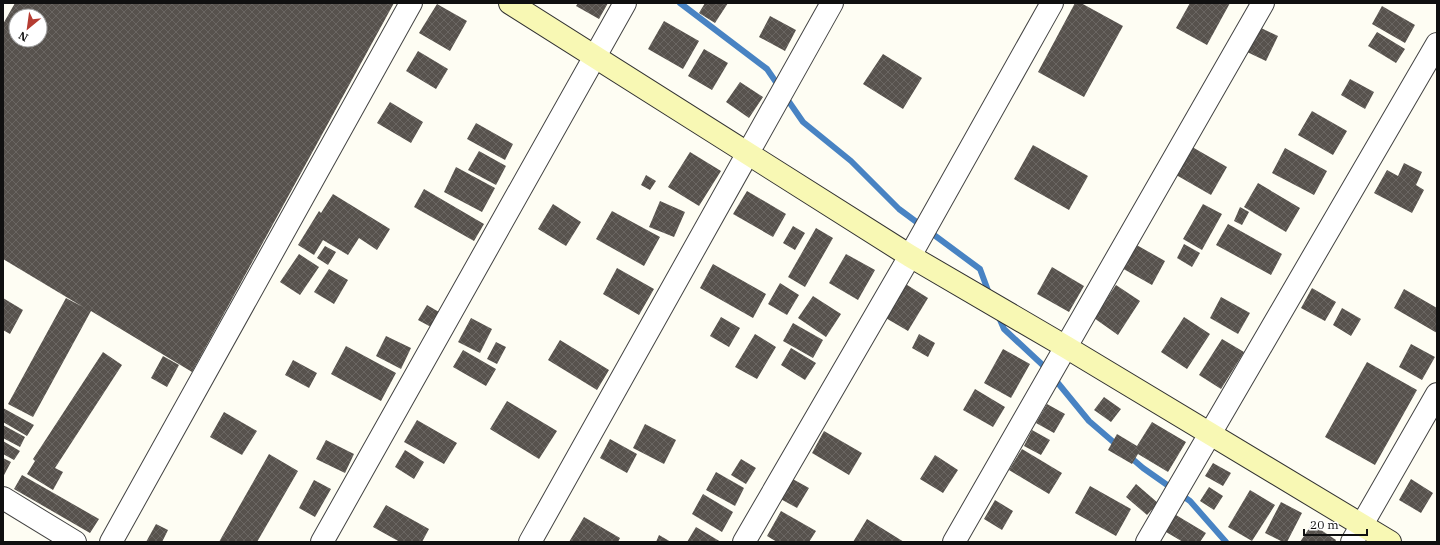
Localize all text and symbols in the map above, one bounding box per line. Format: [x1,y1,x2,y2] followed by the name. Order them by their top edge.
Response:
[8,8,48,48] north arrow
[16,28,30,45] text: N
[1304,511,1367,537] scale bar
[1310,517,1339,532] text: 20 m

